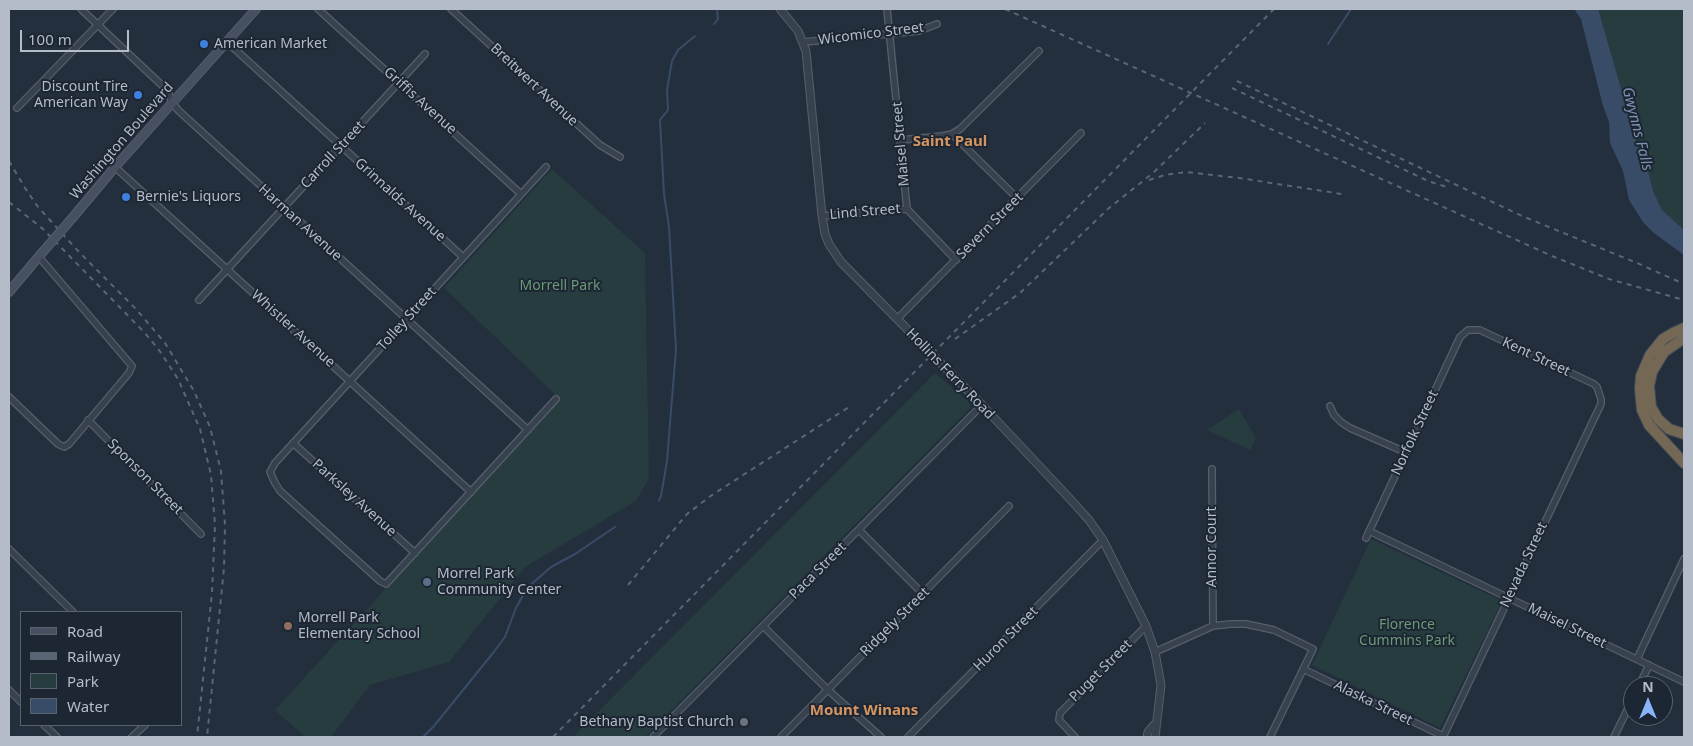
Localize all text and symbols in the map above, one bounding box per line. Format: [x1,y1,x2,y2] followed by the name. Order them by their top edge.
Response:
[817,19,925,49] street label: Wicomico Street
[22,20,131,52] scale bar
[28,29,72,49] text: 100 m
[214,36,327,52] place label: American Market
[198,38,210,50] marker: American Market
[487,40,581,130] street label: Breitwert Avenue
[380,64,460,138] street label: Griffis Avenue
[34,79,128,111] place label: Discount Tire American Way
[67,79,177,203] street label: Washington Boulevard
[1618,85,1656,173] water label: Gwynns Falls
[132,89,144,101] marker: Discount Tire American Way
[889,101,913,187] street label: Maisel Street
[297,118,369,192] street label: Carroll Street
[913,133,987,151] district label: Saint Paul
[351,155,449,245] street label: Grinnalds Avenue
[255,181,345,265] street label: Harman Avenue
[136,189,241,205] place label: Bernie's Liquors
[953,189,1027,263] street label: Severn Street
[120,191,132,203] marker: Bernie's Liquors
[829,201,901,223] street label: Lind Street
[520,278,600,294] park label: Morrell Park
[374,284,440,354] street label: Tolley Street
[248,287,338,371] street label: Whistler Avenue
[902,325,998,423] street label: Hollins Ferry Road
[1499,334,1573,380] street label: Kent Street
[1388,388,1442,478] street label: Norfolk Street
[104,436,186,518] street label: Sponson Street
[308,456,400,540] street label: Parksley Avenue
[1204,507,1220,587] street label: Annor Court
[1497,520,1551,610] street label: Nevada Street
[786,539,850,603] street label: Paca Street
[437,566,561,598] place label: Morrel Park Community Center
[421,576,433,588] marker: Morrel Park Community Center
[857,584,933,660] street label: Ridgely Street
[1525,600,1609,652] street label: Maisel Street
[970,603,1042,675] street label: Huron Street
[298,610,420,642] place label: Morrell Park Elementary School
[20,611,182,726] legend
[1359,617,1455,650] park label: Florence Cummins Park
[282,620,294,632] marker: Morrell Park Elementary School
[67,621,103,641] text: Road
[1066,636,1136,706] street label: Puget Street
[67,646,120,666] text: Railway
[67,671,99,691] text: Park
[1623,676,1673,726] north arrow
[1331,677,1415,729] street label: Alaska Street
[1642,677,1654,696] text: N
[67,696,109,716] text: Water
[810,702,918,720] district label: Mount Winans
[579,714,734,730] place label: Bethany Baptist Church
[738,716,750,728] marker: Bethany Baptist Church

